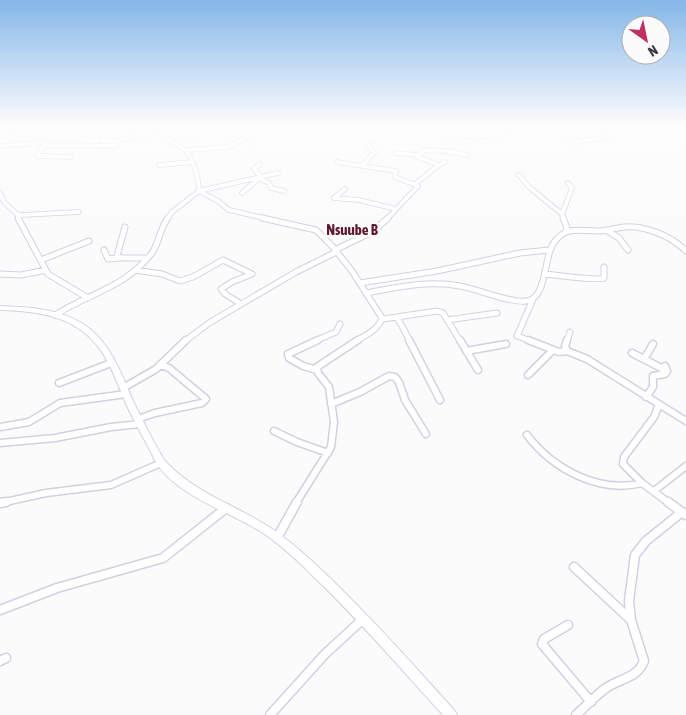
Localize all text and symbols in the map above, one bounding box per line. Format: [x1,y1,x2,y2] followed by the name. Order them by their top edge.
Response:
[621,15,671,65] north arrow
[645,42,661,60] text: N
[326,221,379,238] district label: Nsuube B

